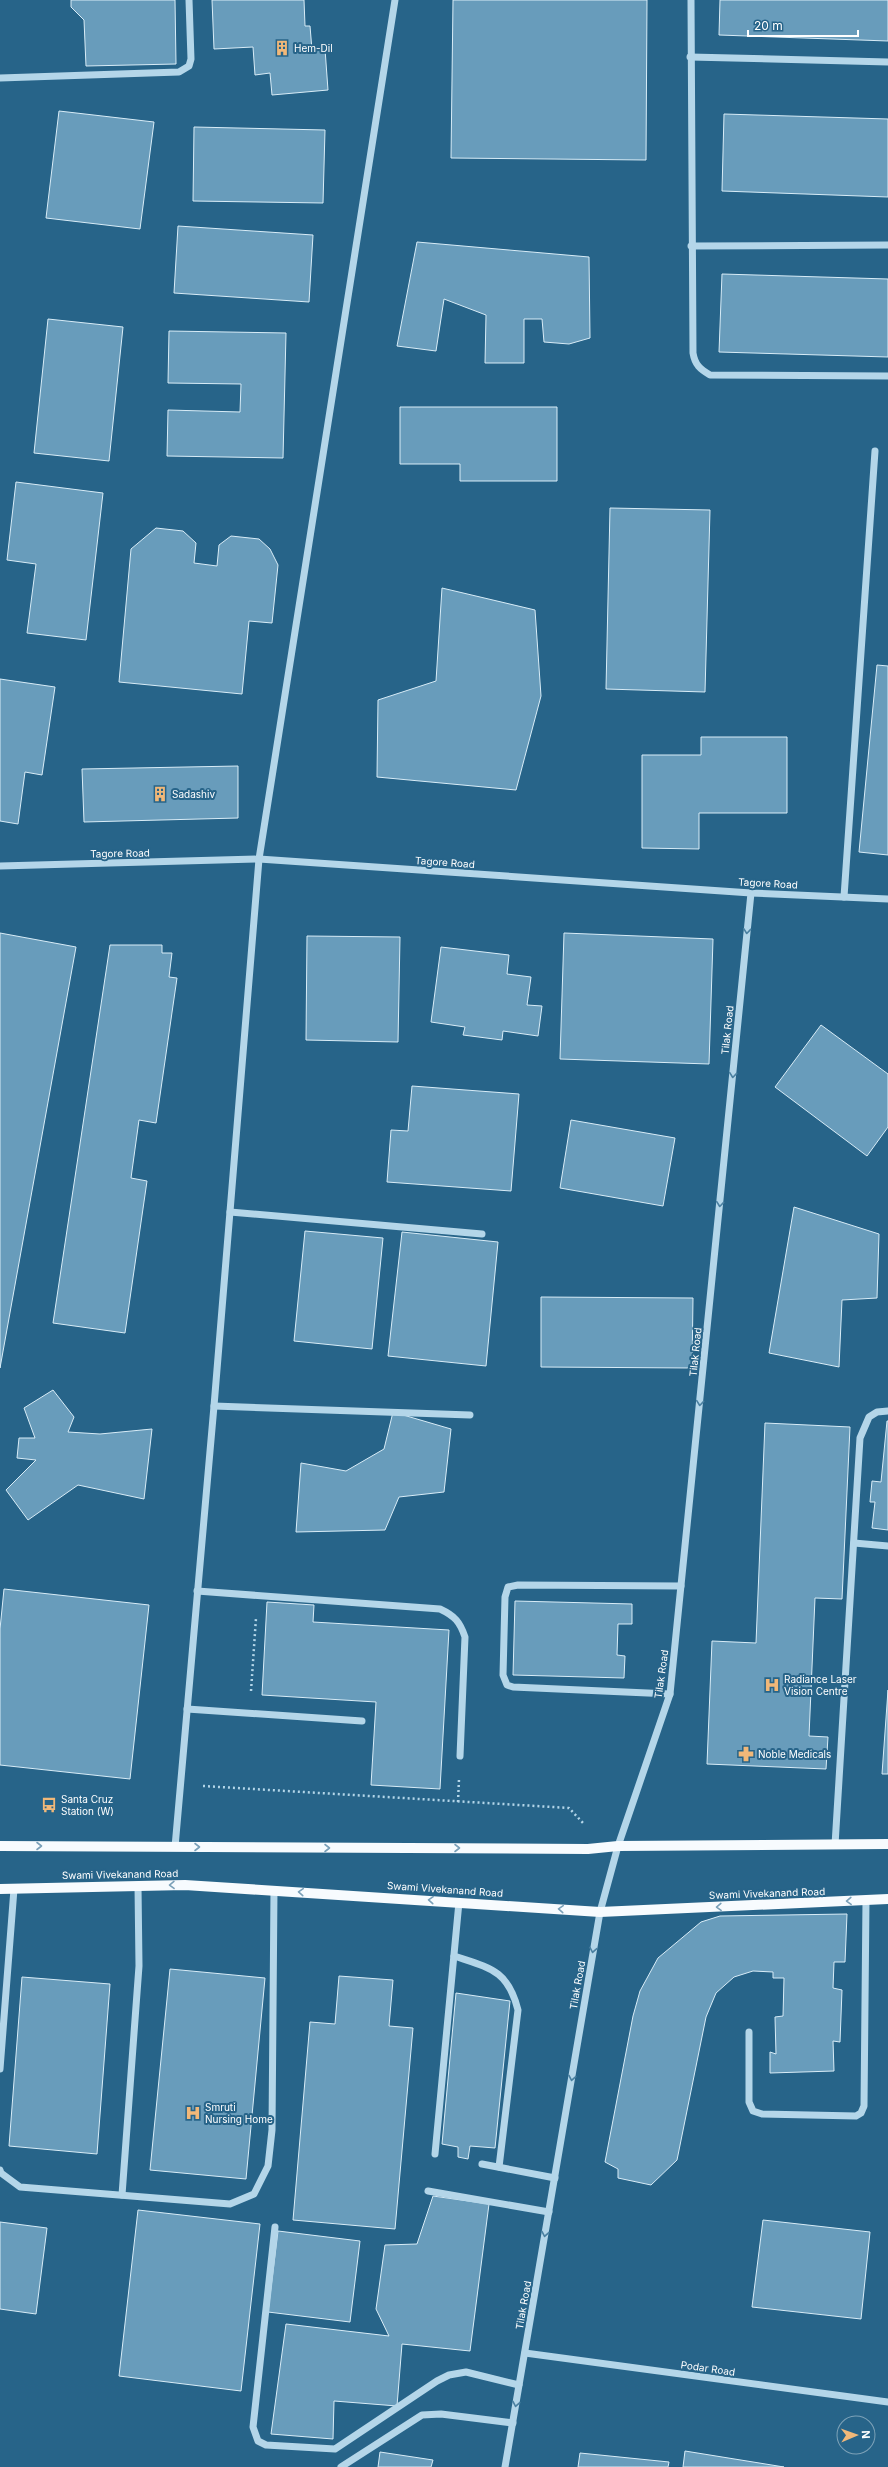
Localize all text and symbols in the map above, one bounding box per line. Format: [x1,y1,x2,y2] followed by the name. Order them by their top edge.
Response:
[748,12,858,38] scale bar
[754,18,783,33] text: 20 m
[273,39,291,57] building icon: Hem-Dil
[294,42,333,54] place label: Hem-Dil
[151,785,169,803] building icon: Sadashiv
[172,788,215,800] place label: Sadashiv
[90,846,150,860] street label: Tagore Road
[415,854,475,870] street label: Tagore Road
[738,875,798,891] street label: Tagore Road
[743,928,752,934] one-way arrow
[718,1005,736,1055] street label: Tilak Road
[728,1072,737,1078] one-way arrow
[715,1201,724,1207] one-way arrow
[686,1327,704,1377] street label: Tilak Road
[695,1400,704,1406] one-way arrow
[652,1649,670,1699] street label: Tilak Road
[784,1673,857,1697] place label: Radiance Laser Vision Centre
[763,1676,781,1694] hospital icon: Radiance Laser Vision Centre
[737,1745,755,1763] pharmacy icon: Noble Medicals
[758,1748,831,1760] place label: Noble Medicals
[61,1793,114,1817] place label: Santa Cruz Station (W)
[40,1796,58,1814] bus stop icon: Santa Cruz Station (W)
[36,1842,42,1851] one-way arrow
[194,1843,200,1851] one-way arrow
[324,1844,330,1852] one-way arrow
[454,1844,460,1852] one-way arrow
[62,1867,178,1881] street label: Swami Vivekanand Road
[387,1879,503,1899] street label: Swami Vivekanand Road
[169,1881,175,1889] one-way arrow
[709,1885,825,1901] street label: Swami Vivekanand Road
[298,1887,304,1896] one-way arrow
[428,1896,434,1905] one-way arrow
[846,1897,852,1905] one-way arrow
[716,1902,722,1911] one-way arrow
[558,1905,564,1914] one-way arrow
[589,1947,598,1953] one-way arrow
[567,1960,587,2010] street label: Tilak Road
[568,2075,576,2082] one-way arrow
[205,2101,273,2125] place label: Smruti Nursing Home
[184,2104,202,2122] hospital icon: Smruti Nursing Home
[541,2231,550,2237] one-way arrow
[513,2280,533,2330] street label: Tilak Road
[680,2358,736,2378] street label: Podar Road
[512,2401,521,2407] one-way arrow
[836,2415,876,2455] north arrow
[859,2430,873,2439] text: N

